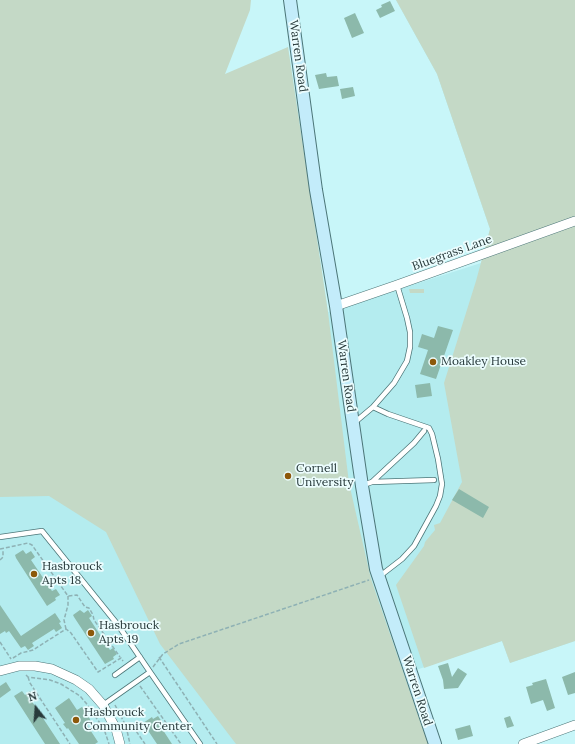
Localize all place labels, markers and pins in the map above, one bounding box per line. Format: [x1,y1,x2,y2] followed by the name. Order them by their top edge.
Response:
[441,355,526,369] place label: Moakley House
[428,357,438,367] marker: Moakley House
[296,462,354,490] place label: Cornell University
[283,471,293,481] marker: Cornell University
[42,560,102,588] place label: Hasbrouck Apts 18
[29,569,39,579] marker: Hasbrouck Apts 18
[99,619,159,647] place label: Hasbrouck Apts 19
[86,628,96,638] marker: Hasbrouck Apts 19
[84,706,191,734] place label: Hasbrouck Community Center
[71,715,81,725] marker: Hasbrouck Community Center

